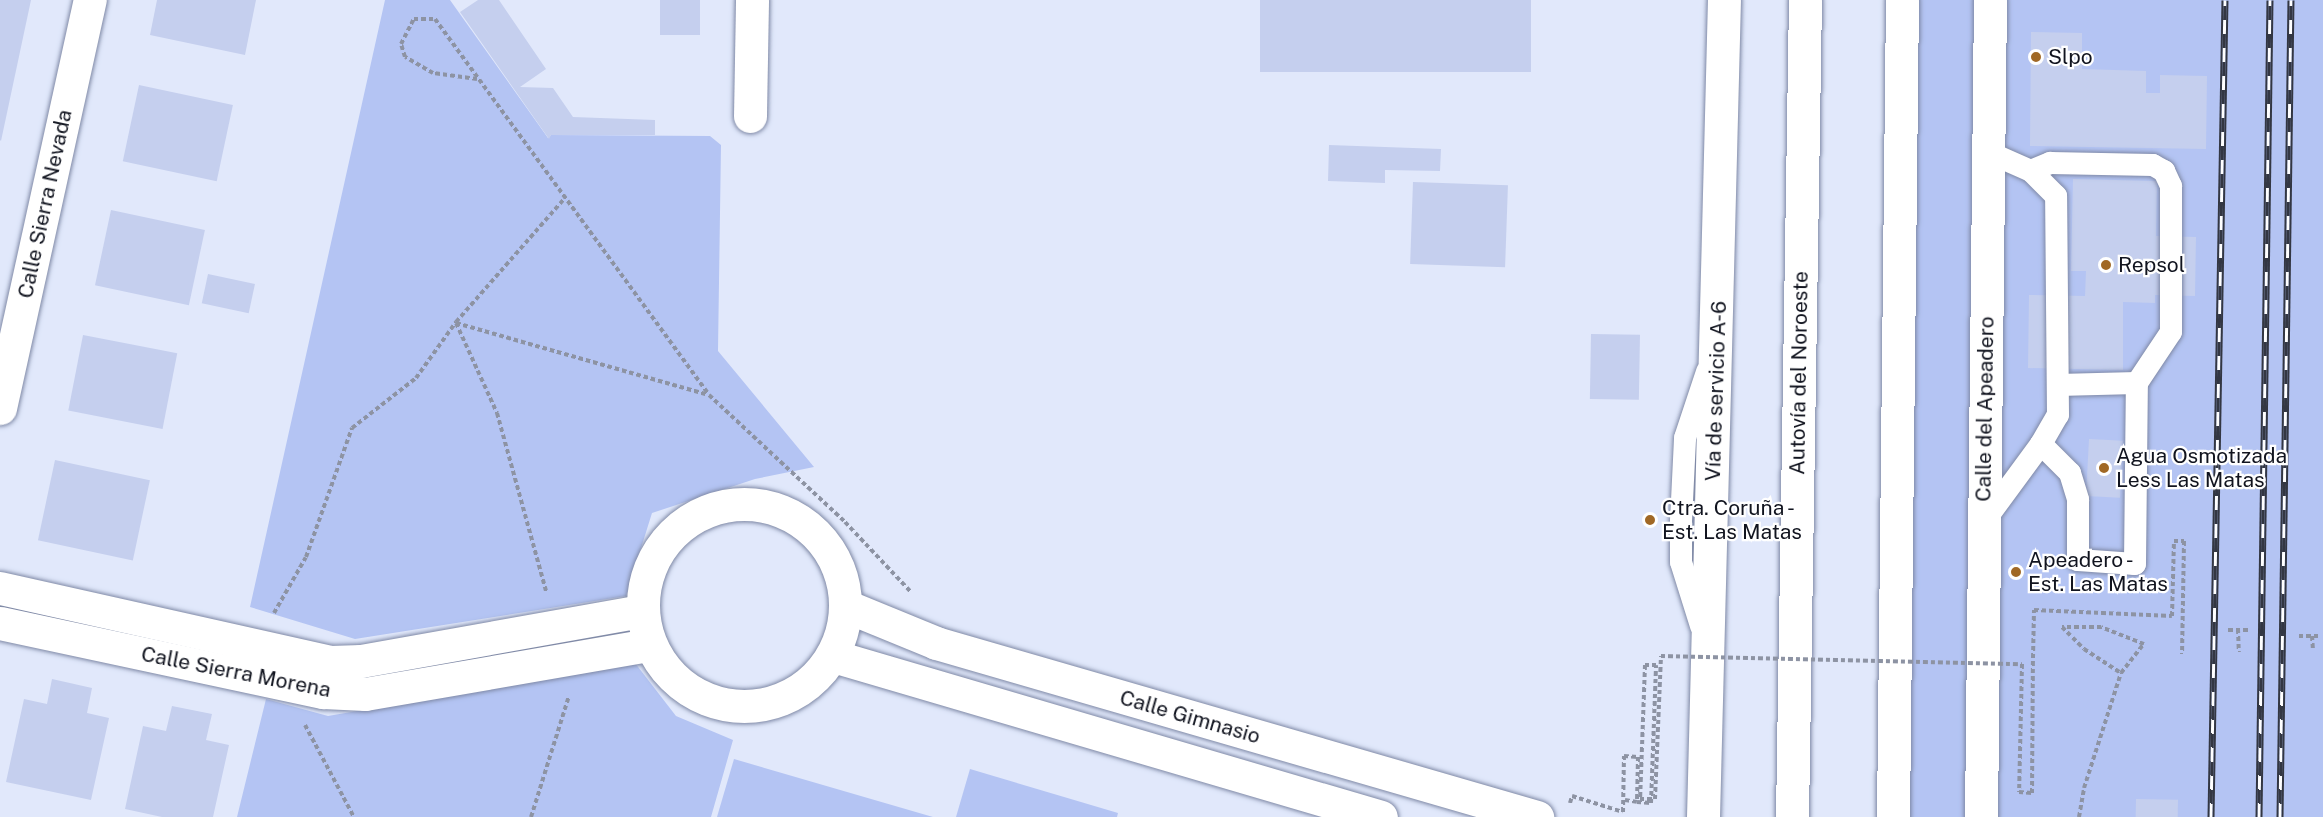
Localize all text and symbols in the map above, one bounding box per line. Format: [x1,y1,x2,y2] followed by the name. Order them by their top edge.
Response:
[2048,44,2093,70] place label: Slpo
[2029,50,2043,64] marker: Slpo
[13,107,77,301] street label: Calle Sierra Nevada
[2118,252,2185,278] place label: Repsol
[2099,258,2113,272] marker: Repsol
[1785,271,1813,475] street label: Autovía del Noroeste
[1700,300,1732,482] street label: Vía de servicio A-6
[1971,316,1999,502] street label: Calle del Apeadero
[2116,443,2287,493] place label: Agua Osmotizada Less Las Matas
[2097,461,2111,475] marker: Agua Osmotizada Less Las Matas
[1662,495,1802,545] place label: Ctra. Coruña - Est. Las Matas
[1643,513,1657,527] marker: Ctra. Coruña - Est. Las Matas
[2028,547,2168,597] place label: Apeadero - Est. Las Matas
[2009,565,2023,579] marker: Apeadero - Est. Las Matas
[139,641,333,703] street label: Calle Sierra Morena
[1117,685,1263,749] street label: Calle Gimnasio

